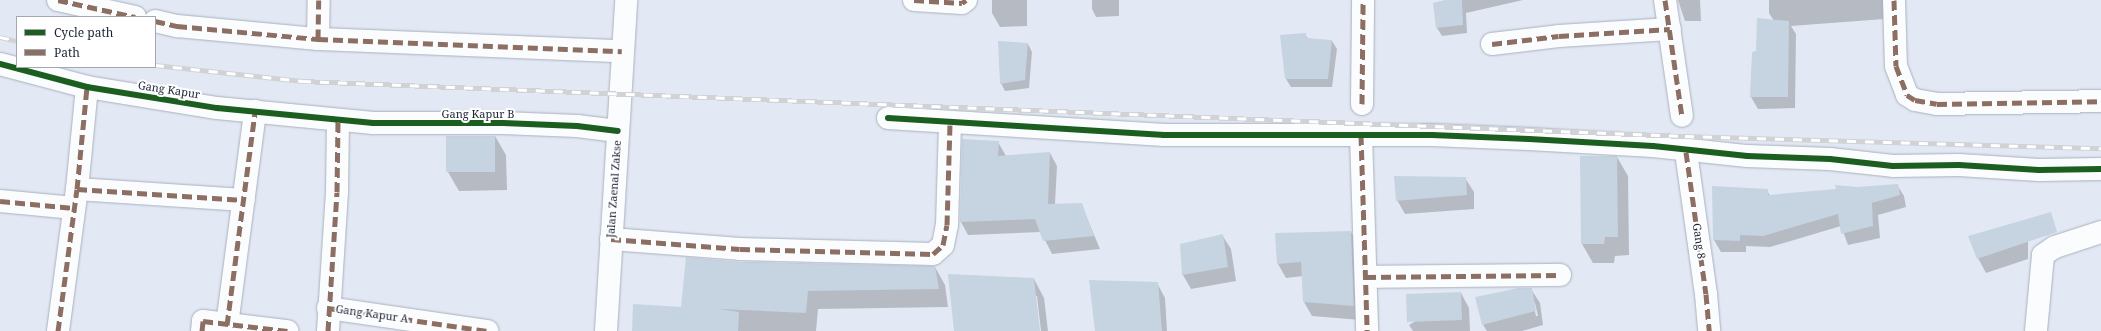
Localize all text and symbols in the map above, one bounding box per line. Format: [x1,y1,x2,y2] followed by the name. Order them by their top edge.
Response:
[16,16,156,68] legend
[54,24,113,41] text: Cycle path
[54,44,80,61] text: Path
[137,79,201,101] street label: Gang Kapur
[442,107,514,121] street label: Gang Kapur B
[604,140,624,238] street label: Jalan Zaenal Zakse
[1690,222,1708,260] street label: Gang 8
[335,302,409,326] street label: Gang Kapur A

